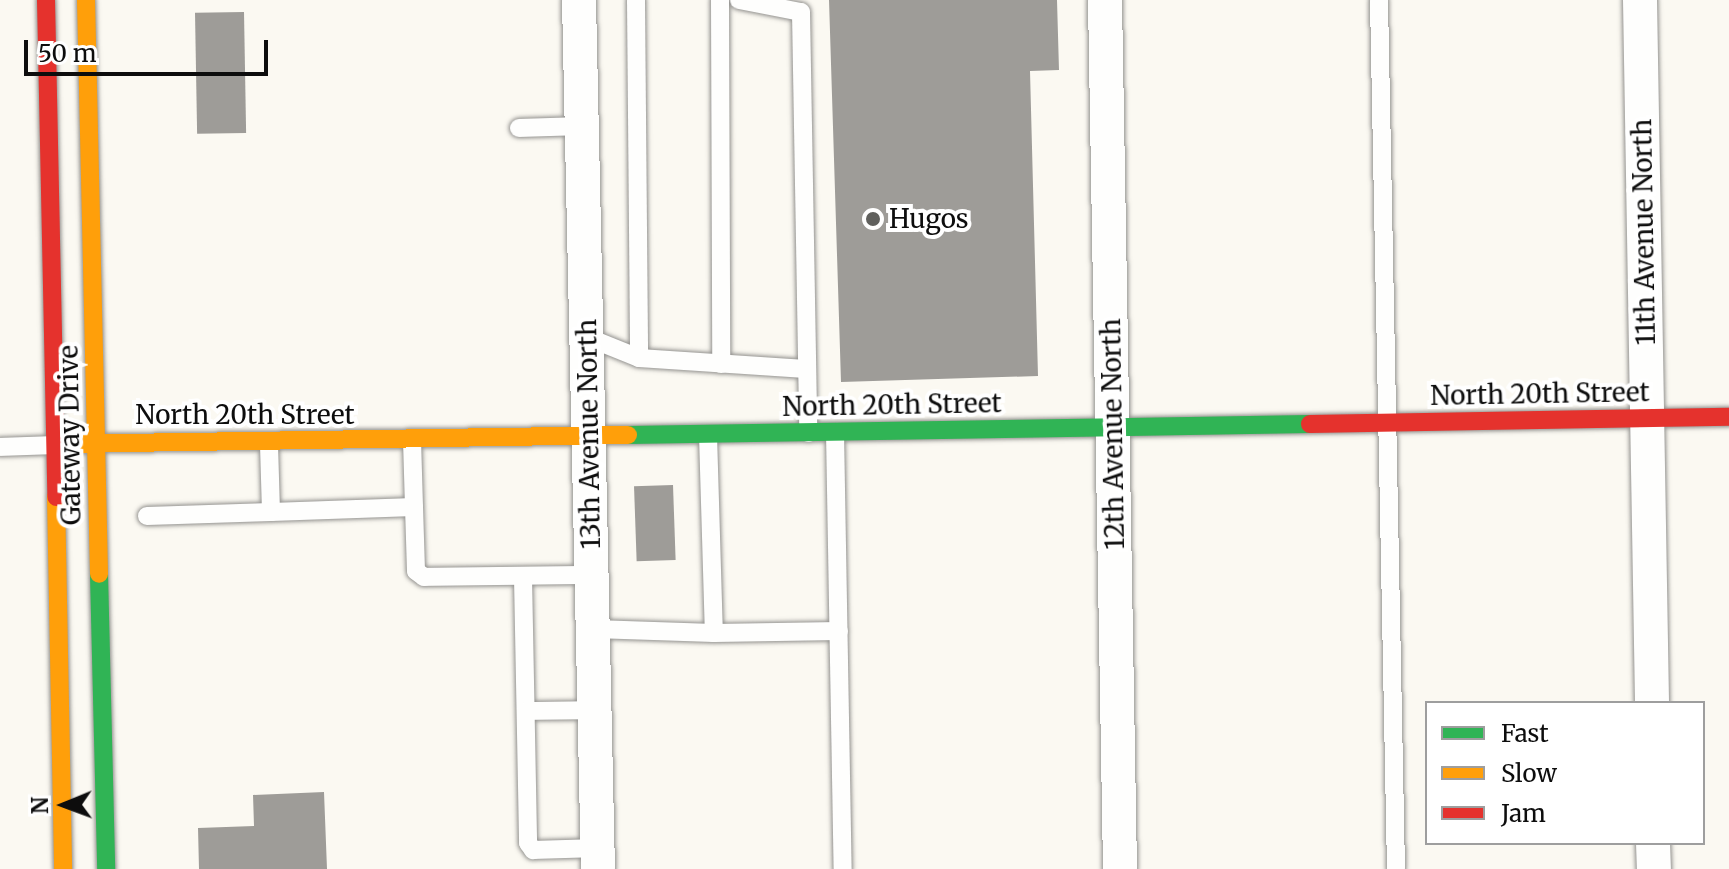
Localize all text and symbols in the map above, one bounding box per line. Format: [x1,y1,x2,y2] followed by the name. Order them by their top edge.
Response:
[28,24,272,74] scale bar
[38,38,97,69] text: 50 m
[1626,119,1662,345] street label: 11th Avenue North
[889,203,969,235] place label: Hugos
[864,210,882,228] marker: Hugos
[1095,318,1131,550] street label: 12th Avenue North
[571,319,607,549] street label: 13th Avenue North
[53,345,87,525] street label: Gateway Drive
[1430,376,1650,412] street label: North 20th Street
[782,387,1002,423] street label: North 20th Street
[135,399,355,431] street label: North 20th Street
[1425,701,1705,845] legend
[1501,718,1549,749] text: Fast
[1501,758,1557,789] text: Slow
[24,765,104,845] north arrow
[26,796,54,814] text: N
[1501,798,1546,829] text: Jam

